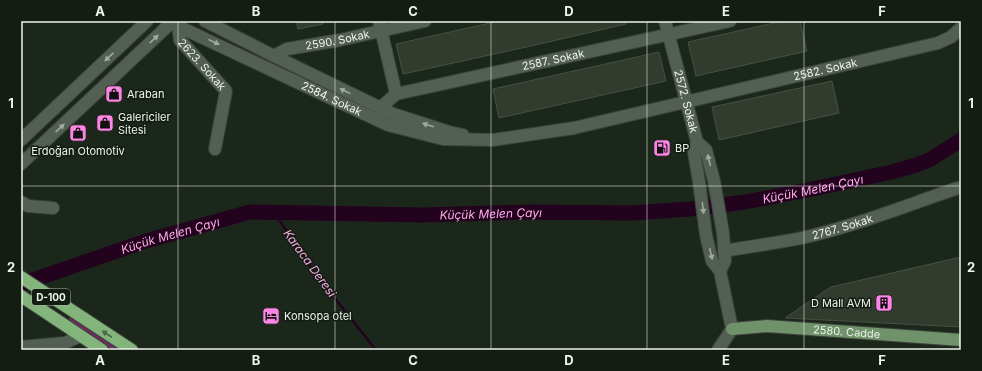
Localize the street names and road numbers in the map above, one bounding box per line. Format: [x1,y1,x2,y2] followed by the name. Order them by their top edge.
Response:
[304,27,371,53] street label: 2590. Sokak
[175,36,229,93] street label: 2623. Sokak
[521,46,585,73] street label: 2587. Sokak
[792,55,859,84] street label: 2582. Sokak
[671,68,701,134] street label: 2572. Sokak
[299,78,364,119] street label: 2584. Sokak
[811,211,875,242] street label: 2767. Sokak
[32,289,70,305] road number: D-100
[813,322,881,341] street label: 2580. Cadde

